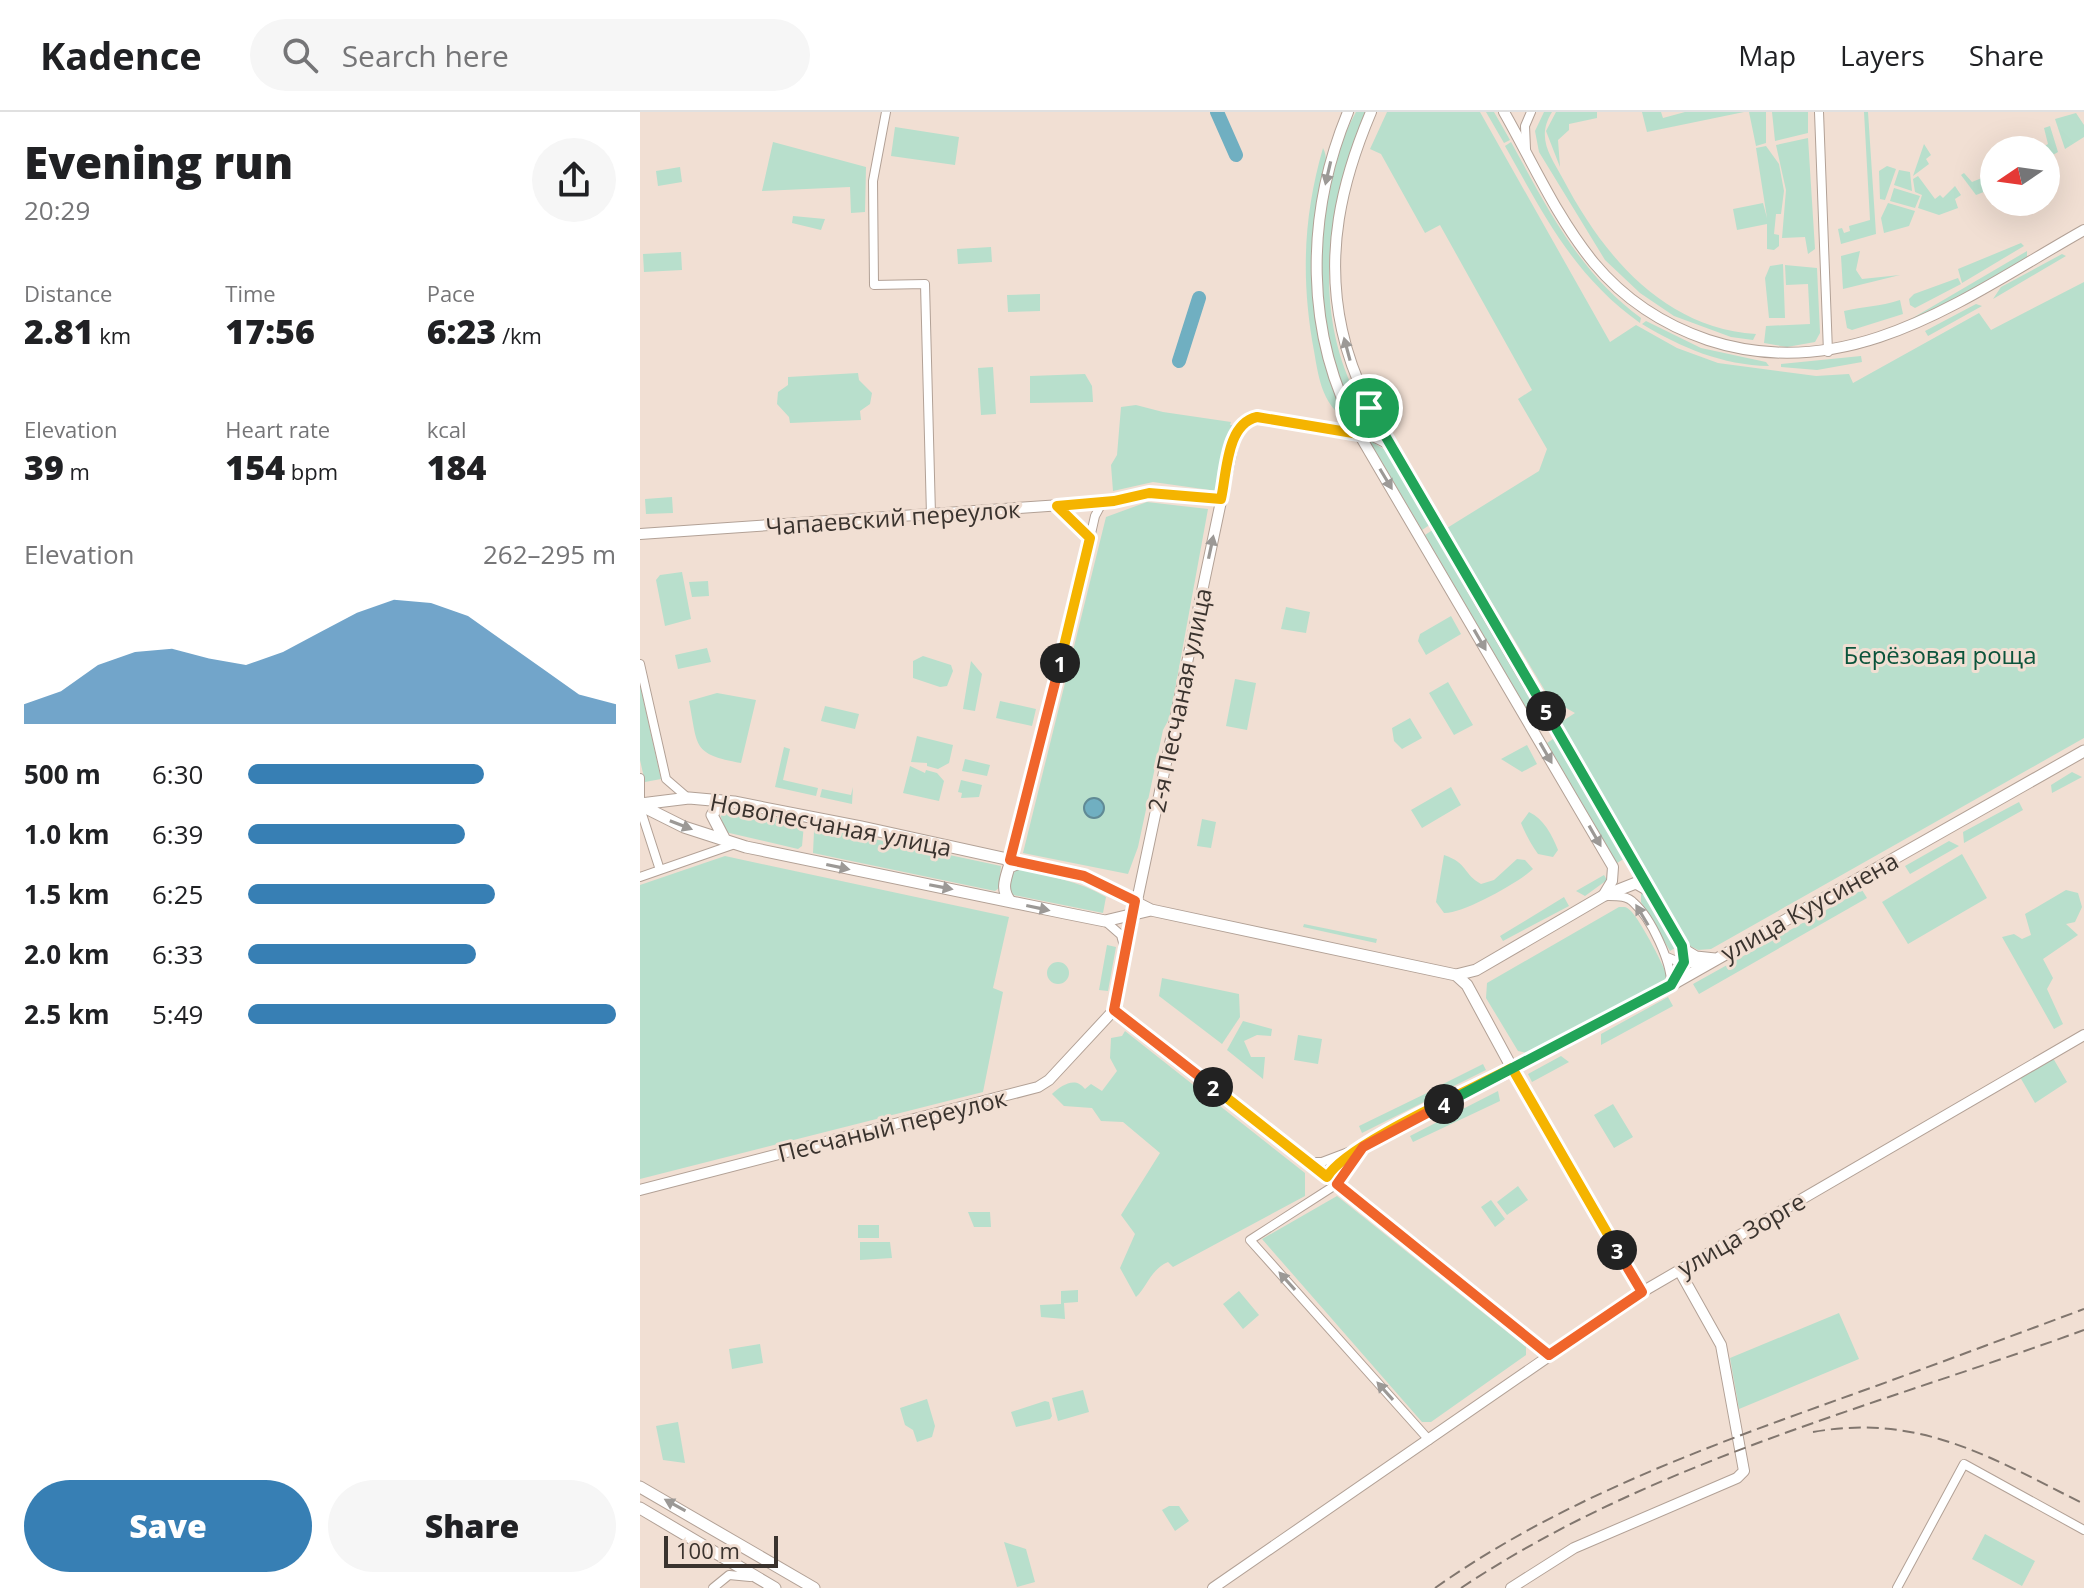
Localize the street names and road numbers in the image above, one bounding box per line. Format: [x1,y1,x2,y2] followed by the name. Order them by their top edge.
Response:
[765,492,1022,542] street label: Чапаевский переулок
[1139,585,1219,815] street label: 2-я Песчаная улица
[707,784,955,864] street label: Новопесчаная улица
[1714,844,1904,968] street label: улица Куусинена
[774,1080,1010,1169] street label: Песчаный переулок
[1671,1184,1811,1284] street label: улица Зорге

